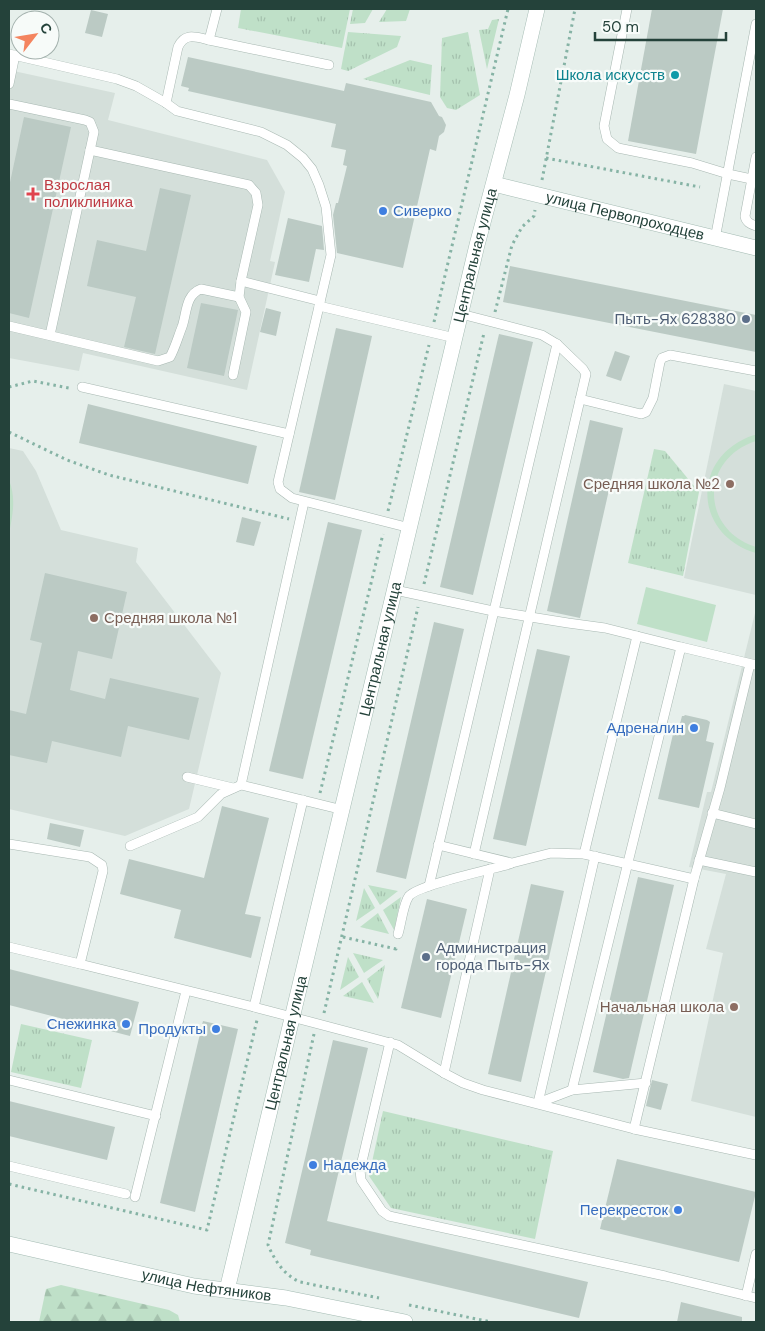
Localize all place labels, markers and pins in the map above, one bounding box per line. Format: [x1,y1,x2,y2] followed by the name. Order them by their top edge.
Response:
[556,65,665,85] place label: Школа искусств
[669,69,681,81] marker: Школа искусств
[44,175,134,212] place label: Взрослая поликлиника
[26,187,40,201] marker: Взрослая поликлиника
[393,201,452,221] place label: Сиверко
[377,205,389,217] marker: Сиверко
[615,309,736,329] place label: Пыть-Ях 628380
[740,313,752,325] marker: Пыть-Ях 628380
[583,474,720,494] place label: Средняя школа №2
[724,478,736,490] marker: Средняя школа №2
[104,608,237,628] place label: Средняя школа №1
[88,612,100,624] marker: Средняя школа №1
[607,718,684,738] place label: Адреналин
[688,722,700,734] marker: Адреналин
[436,938,550,975] place label: Администрация города Пыть-Ях
[420,951,432,963] marker: Администрация города Пыть-Ях
[600,997,725,1017] place label: Начальная школа
[728,1001,740,1013] marker: Начальная школа
[47,1014,117,1034] place label: Снежинка
[120,1018,132,1030] marker: Снежинка
[138,1019,206,1039] place label: Продукты
[210,1023,222,1035] marker: Продукты
[323,1155,387,1175] place label: Надежда
[307,1159,319,1171] marker: Надежда
[580,1200,668,1220] place label: Перекресток
[672,1204,684,1216] marker: Перекресток

